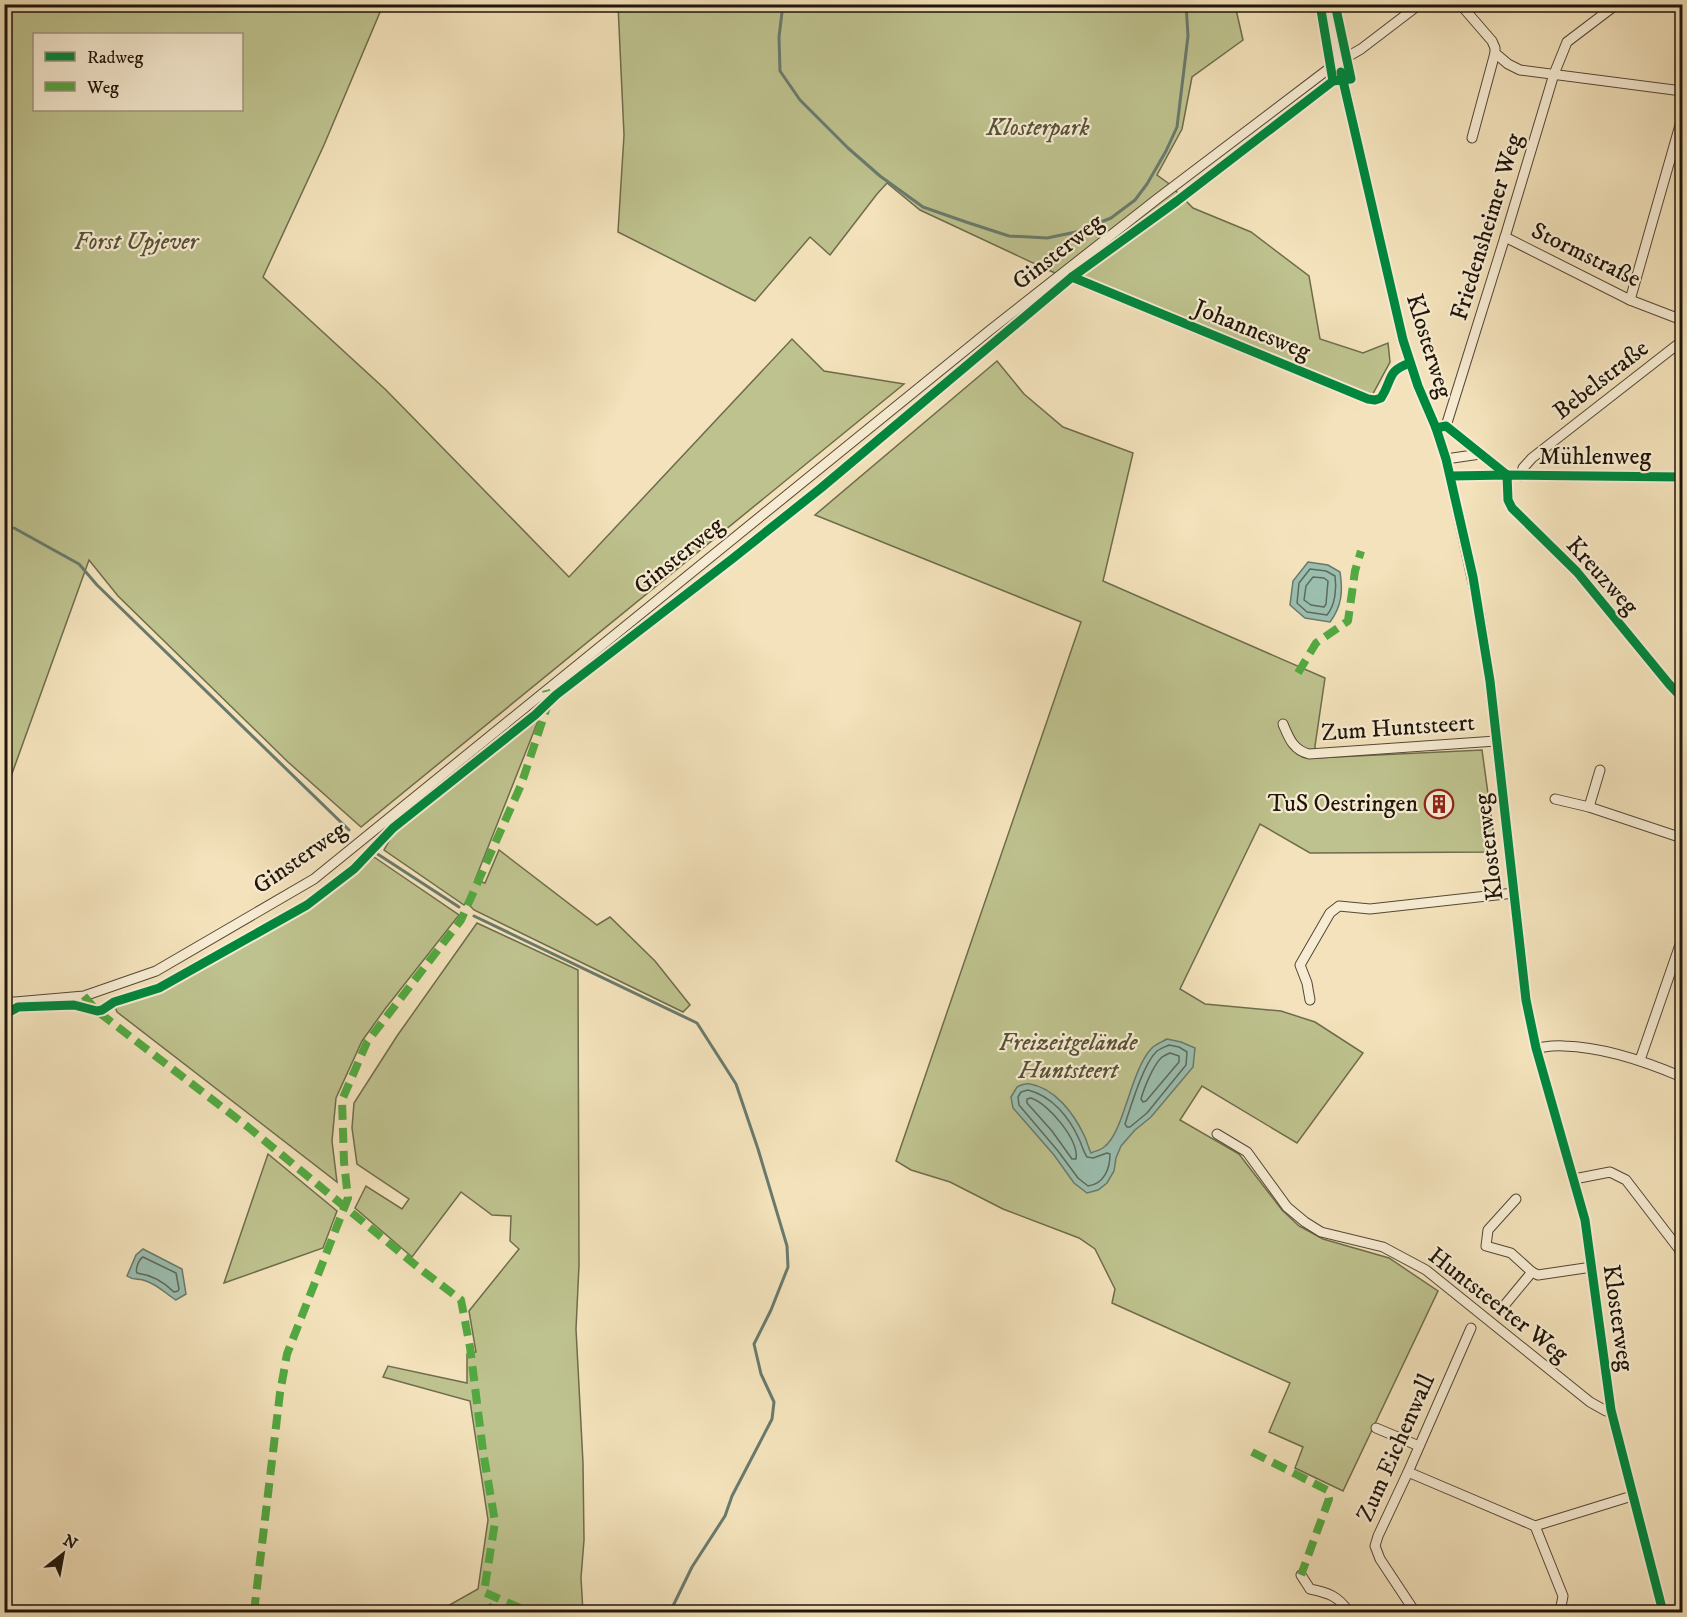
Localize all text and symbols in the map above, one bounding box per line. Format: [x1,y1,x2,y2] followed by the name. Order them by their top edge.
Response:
[33,33,243,111] legend
[87,47,143,69] text: Radweg
[86,77,119,99] text: Weg
[986,113,1089,143] park label: Klosterpark
[1444,129,1530,324] street label: Friedensheimer Weg
[1007,207,1110,297] street label: Ginsterweg
[1526,216,1646,294] street label: Stormstraße
[74,227,200,257] park label: Forst Upjever
[1399,290,1459,402] street label: Klosterweg
[1187,292,1315,367] street label: Johannesweg
[1547,333,1655,427] street label: Bebelstraße
[1539,442,1651,472] street label: Mühlenweg
[628,510,730,601] street label: Ginsterweg
[1559,531,1645,621] street label: Kreuzweg
[1320,708,1476,748] street label: Zum Huntsteert
[1423,788,1455,820] building icon: TuS Oestringen
[1268,789,1418,819] place label: TuS Oestringen
[1468,792,1510,902] street label: Klosterweg
[247,815,353,901] street label: Ginsterweg
[999,1028,1138,1086] park label: Freizeitgelände Huntsteert
[1422,1241,1575,1369] street label: Huntsteerter Weg
[1596,1263,1640,1374] street label: Klosterweg
[1350,1369,1442,1527] street label: Zum Eichenwall
[33,1524,93,1584] north arrow
[59,1530,81,1554] text: N

